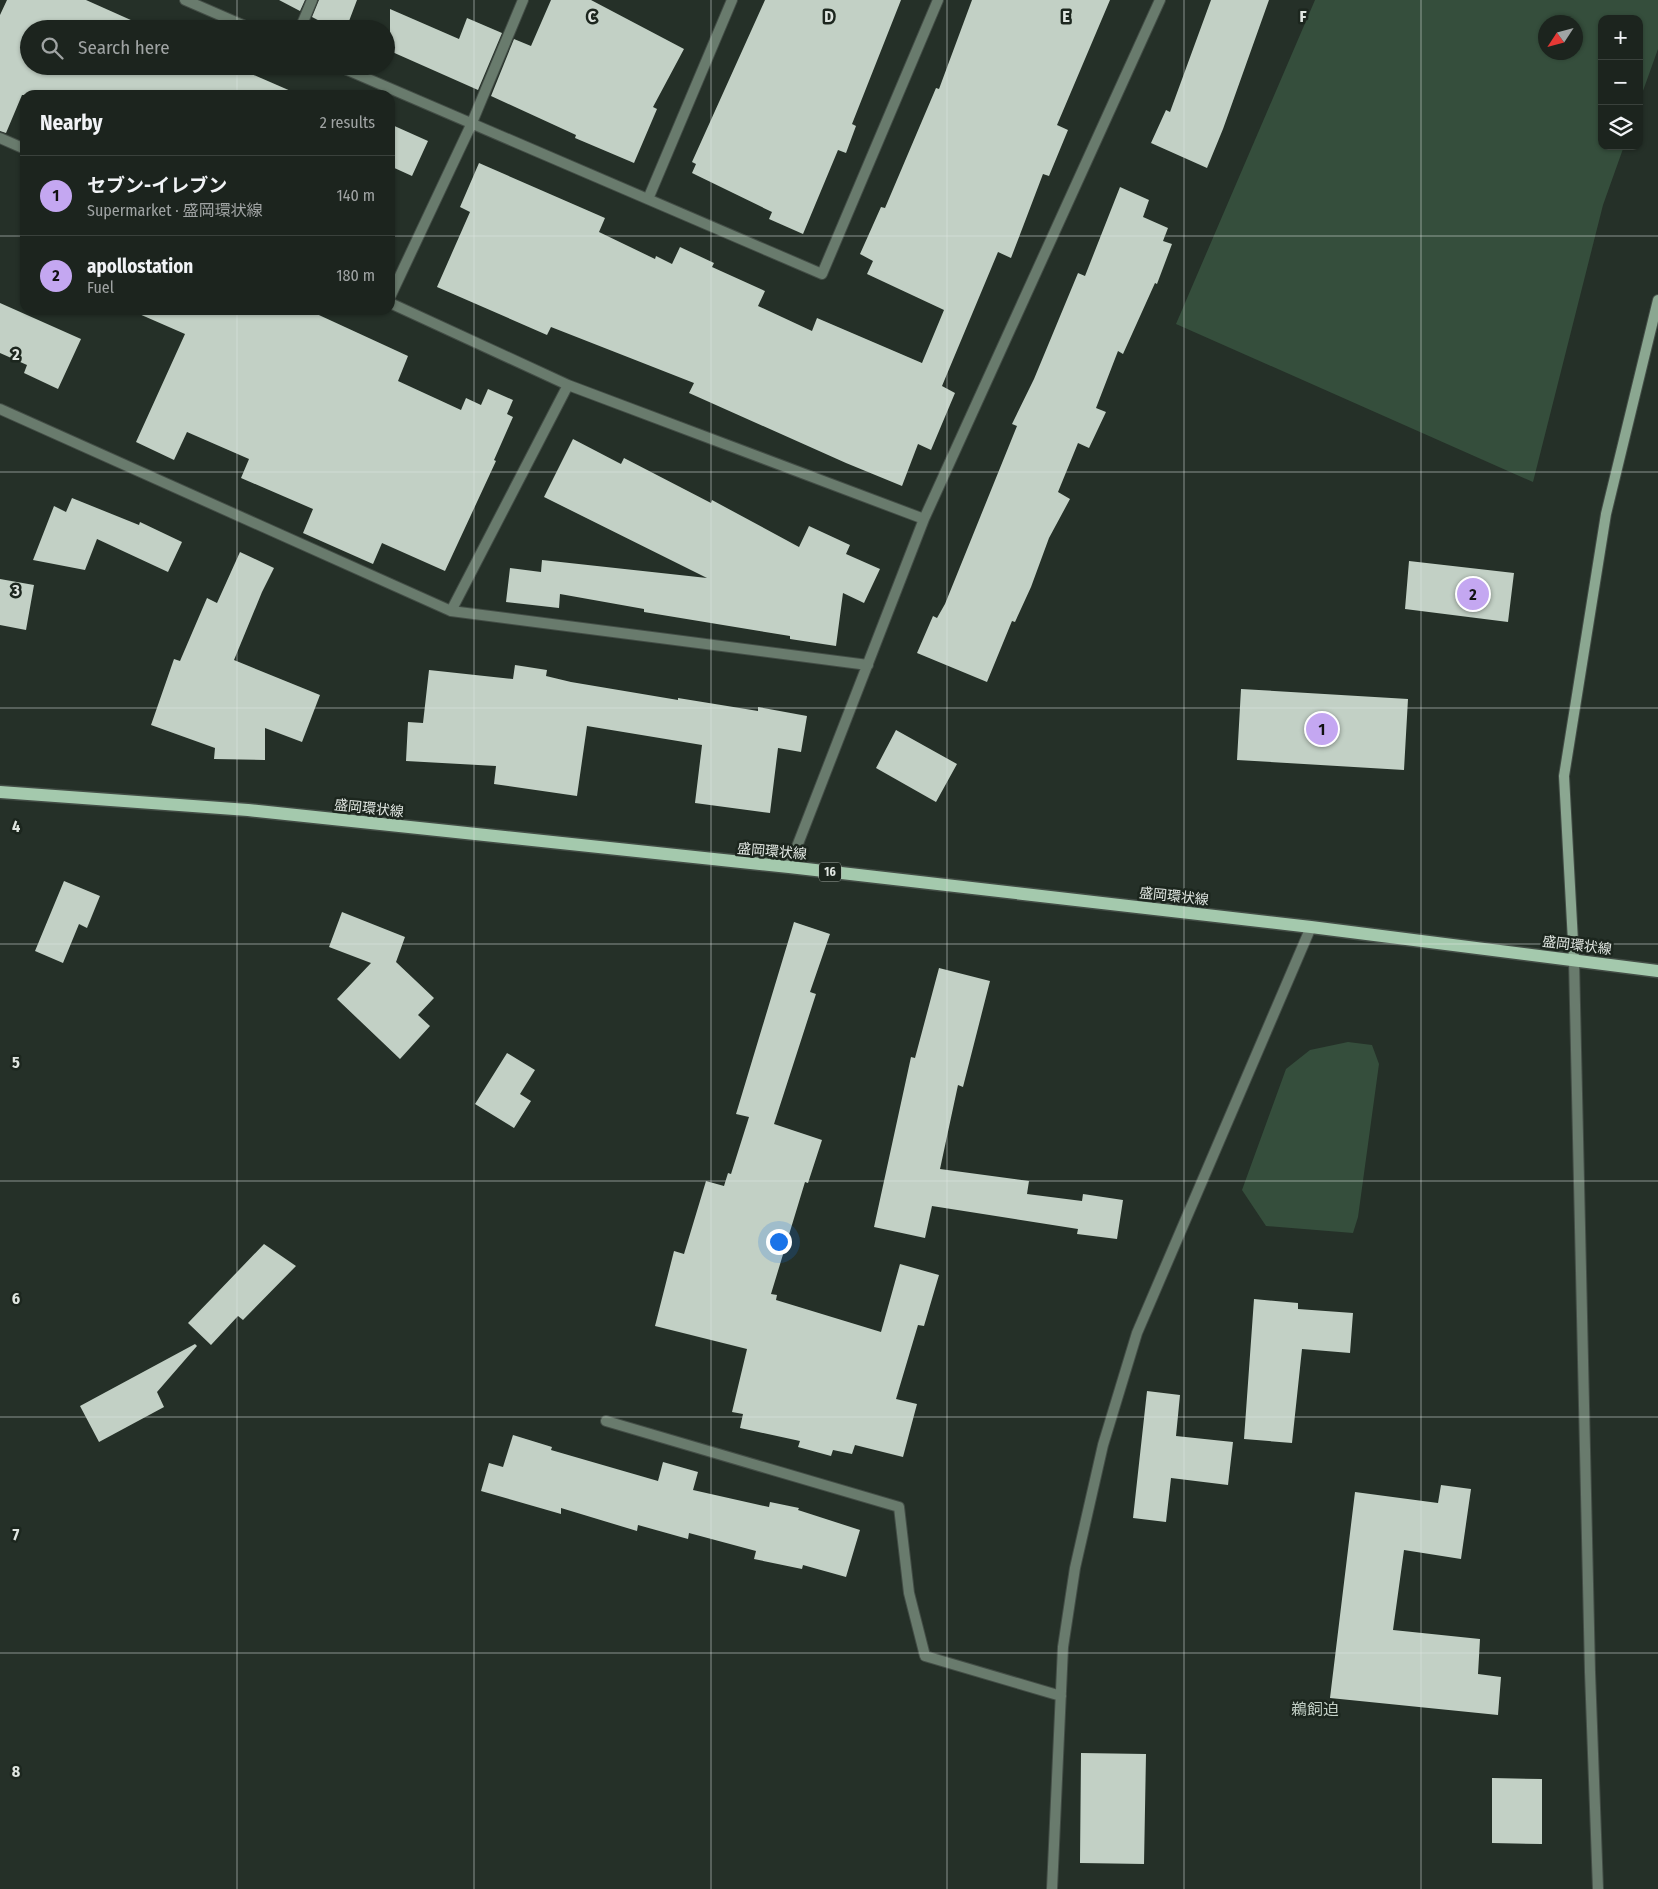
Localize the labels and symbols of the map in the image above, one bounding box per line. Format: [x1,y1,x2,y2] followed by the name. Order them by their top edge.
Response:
[588,7,597,26] text: C
[824,7,834,26] text: D
[1062,7,1070,26] text: E
[1299,7,1307,26] text: F
[1538,15,1583,60] north arrow
[11,345,20,364] text: 2
[1457,575,1489,613] pin: 2
[11,581,20,600] text: 3
[1306,710,1338,748] pin: 1
[333,796,405,821] street label: 盛岡環状線
[12,817,20,836] text: 4
[736,840,808,863] street label: 盛岡環状線
[819,862,841,882] road number: 16
[1138,884,1210,909] street label: 盛岡環状線
[1541,933,1613,958] street label: 盛岡環状線
[12,1053,20,1072] text: 5
[766,1229,792,1255] your location
[12,1289,20,1308] text: 6
[13,1525,20,1544] text: 7
[1291,1700,1339,1719] district label: 鵜飼迫
[12,1762,21,1781] text: 8

